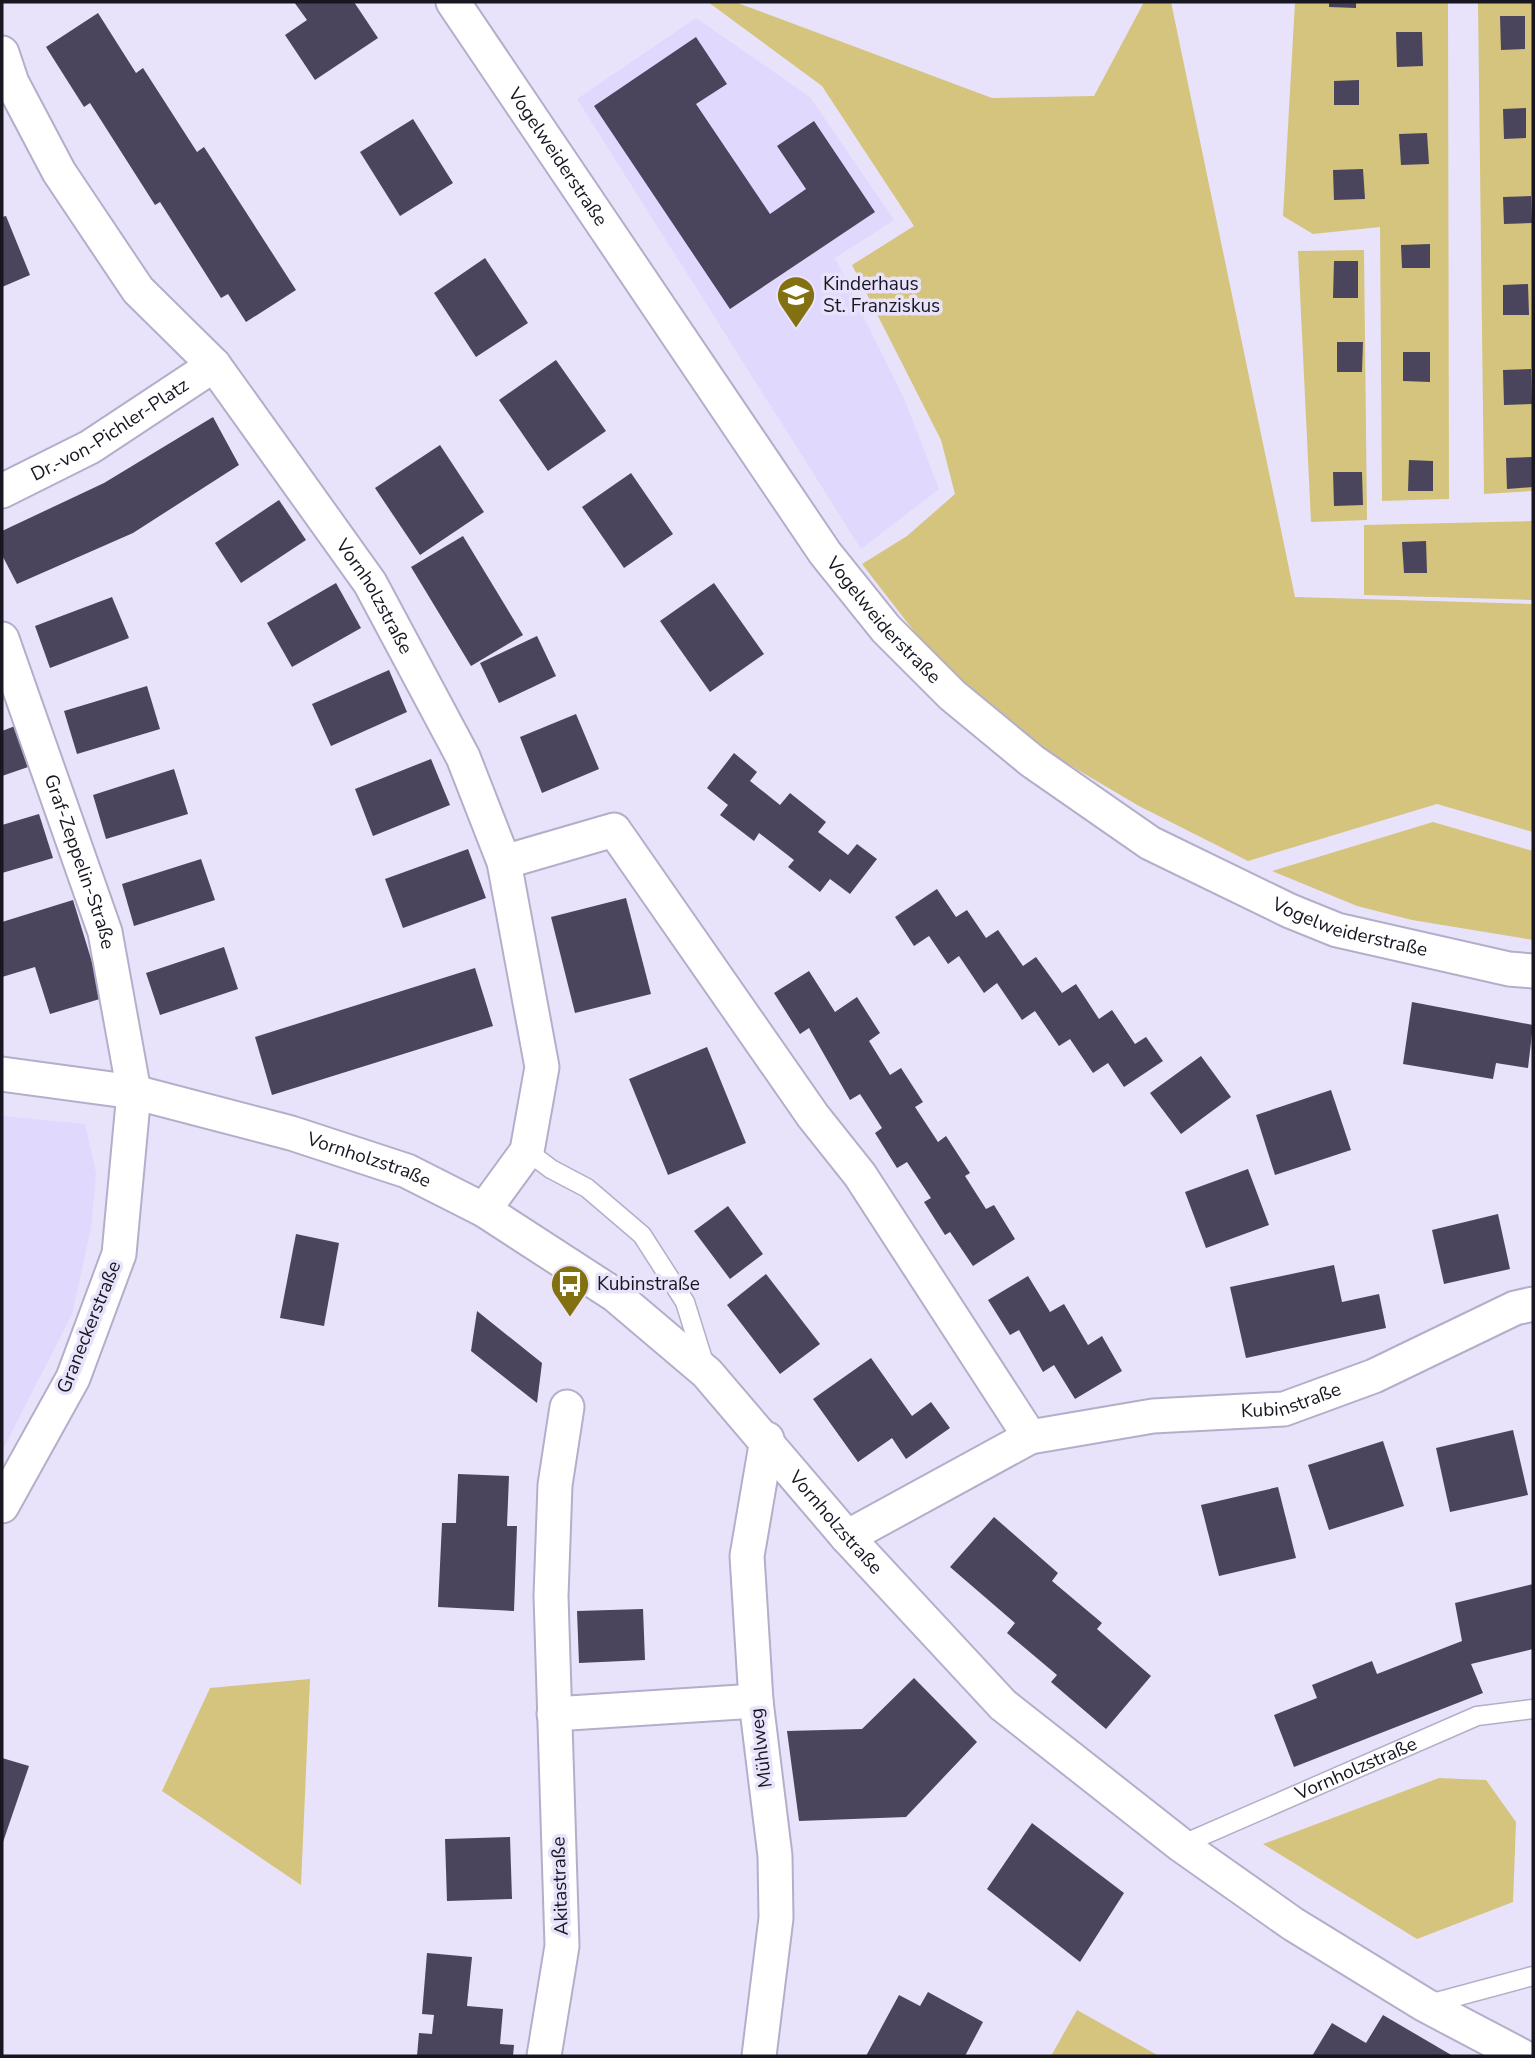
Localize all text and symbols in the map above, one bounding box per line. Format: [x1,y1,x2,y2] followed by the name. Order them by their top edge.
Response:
[501,82,614,231] street label: Vogelweiderstraße
[823,271,940,319] place label: Kinderhaus St. Franziskus
[775,274,817,329] school or university icon: Kinderhaus St. Franziskus
[27,372,194,487] street label: Dr.-von-Pichler-Platz
[329,533,419,659] street label: Vornholzstraße
[819,551,947,690] street label: Vogelweiderstraße
[38,771,121,951] street label: Graf-Zeppelin-Straße
[1267,891,1430,963] street label: Vogelweiderstraße
[303,1126,436,1194] street label: Vornholzstraße
[51,1257,127,1397] street label: Graneckerstraße
[549,1263,591,1318] bus stop icon: Kubinstraße
[597,1271,700,1297] place label: Kubinstraße
[1240,1376,1345,1424] street label: Kubinstraße
[782,1464,888,1580] street label: Vornholzstraße
[743,1707,779,1789] street label: Mühlweg
[1290,1731,1421,1807] street label: Vornholzstraße
[545,1836,575,1936] street label: Akitastraße

